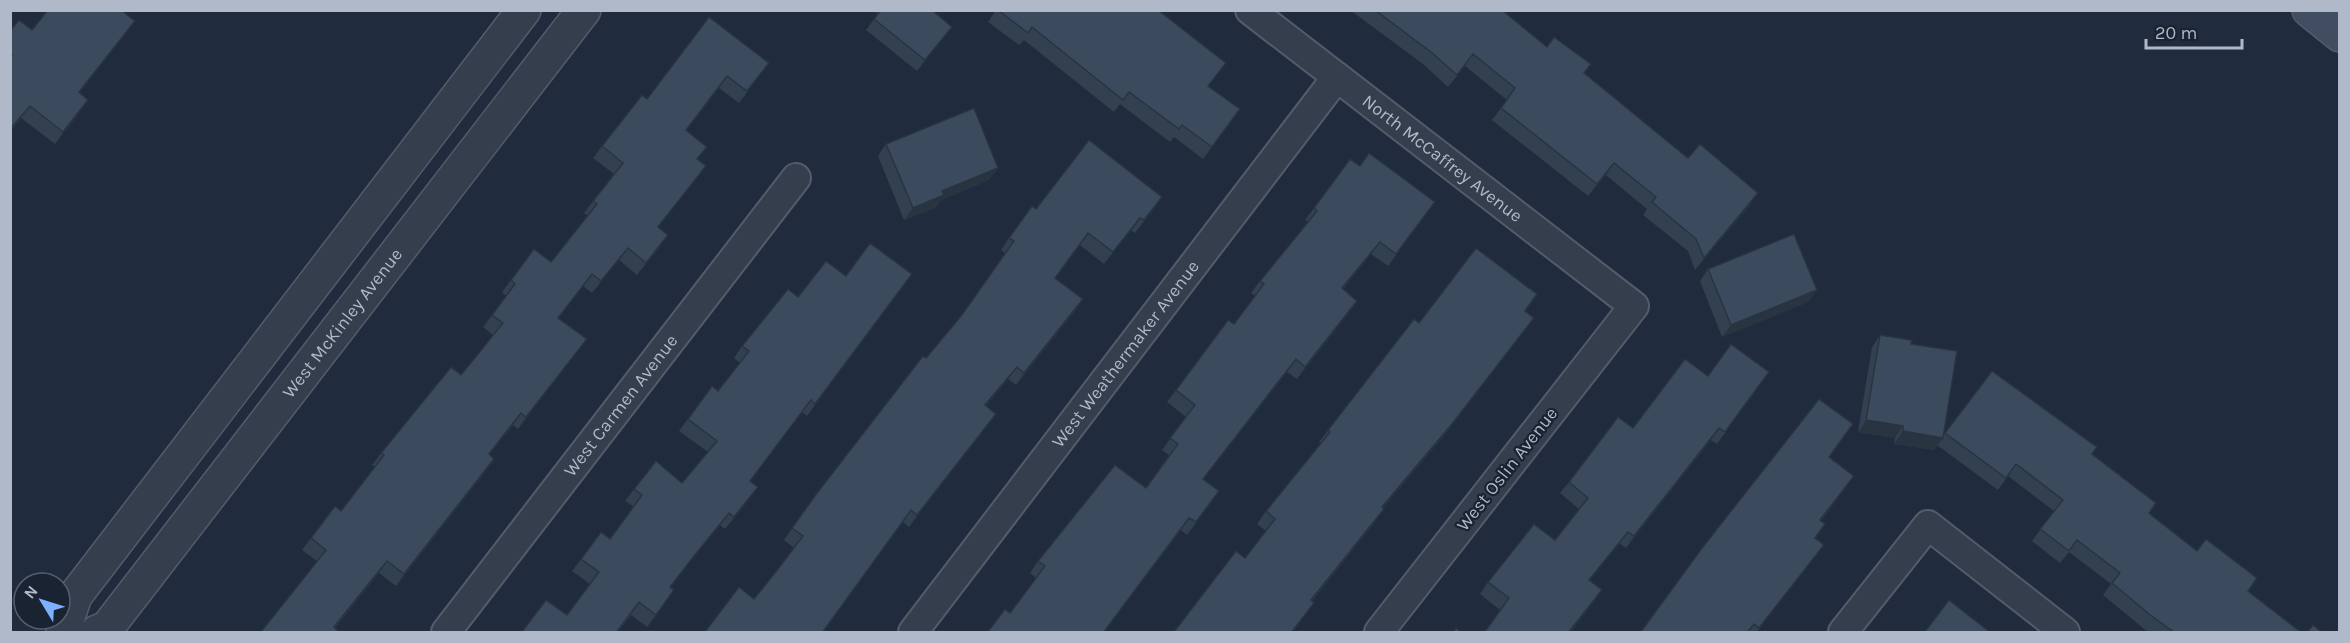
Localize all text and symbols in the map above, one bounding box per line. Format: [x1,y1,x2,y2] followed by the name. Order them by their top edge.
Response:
[2146,12,2242,50] scale bar
[2155,22,2197,44] text: 20 m
[1358,90,1527,227] street label: North McCaffrey Avenue
[278,244,407,402] street label: West McKinley Avenue
[1047,256,1204,452] street label: West Weathermaker Avenue
[559,330,682,481] street label: West Carmen Avenue
[1452,403,1562,535] street label: West Oslin Avenue
[12,571,72,631] north arrow
[20,582,42,602] text: N

